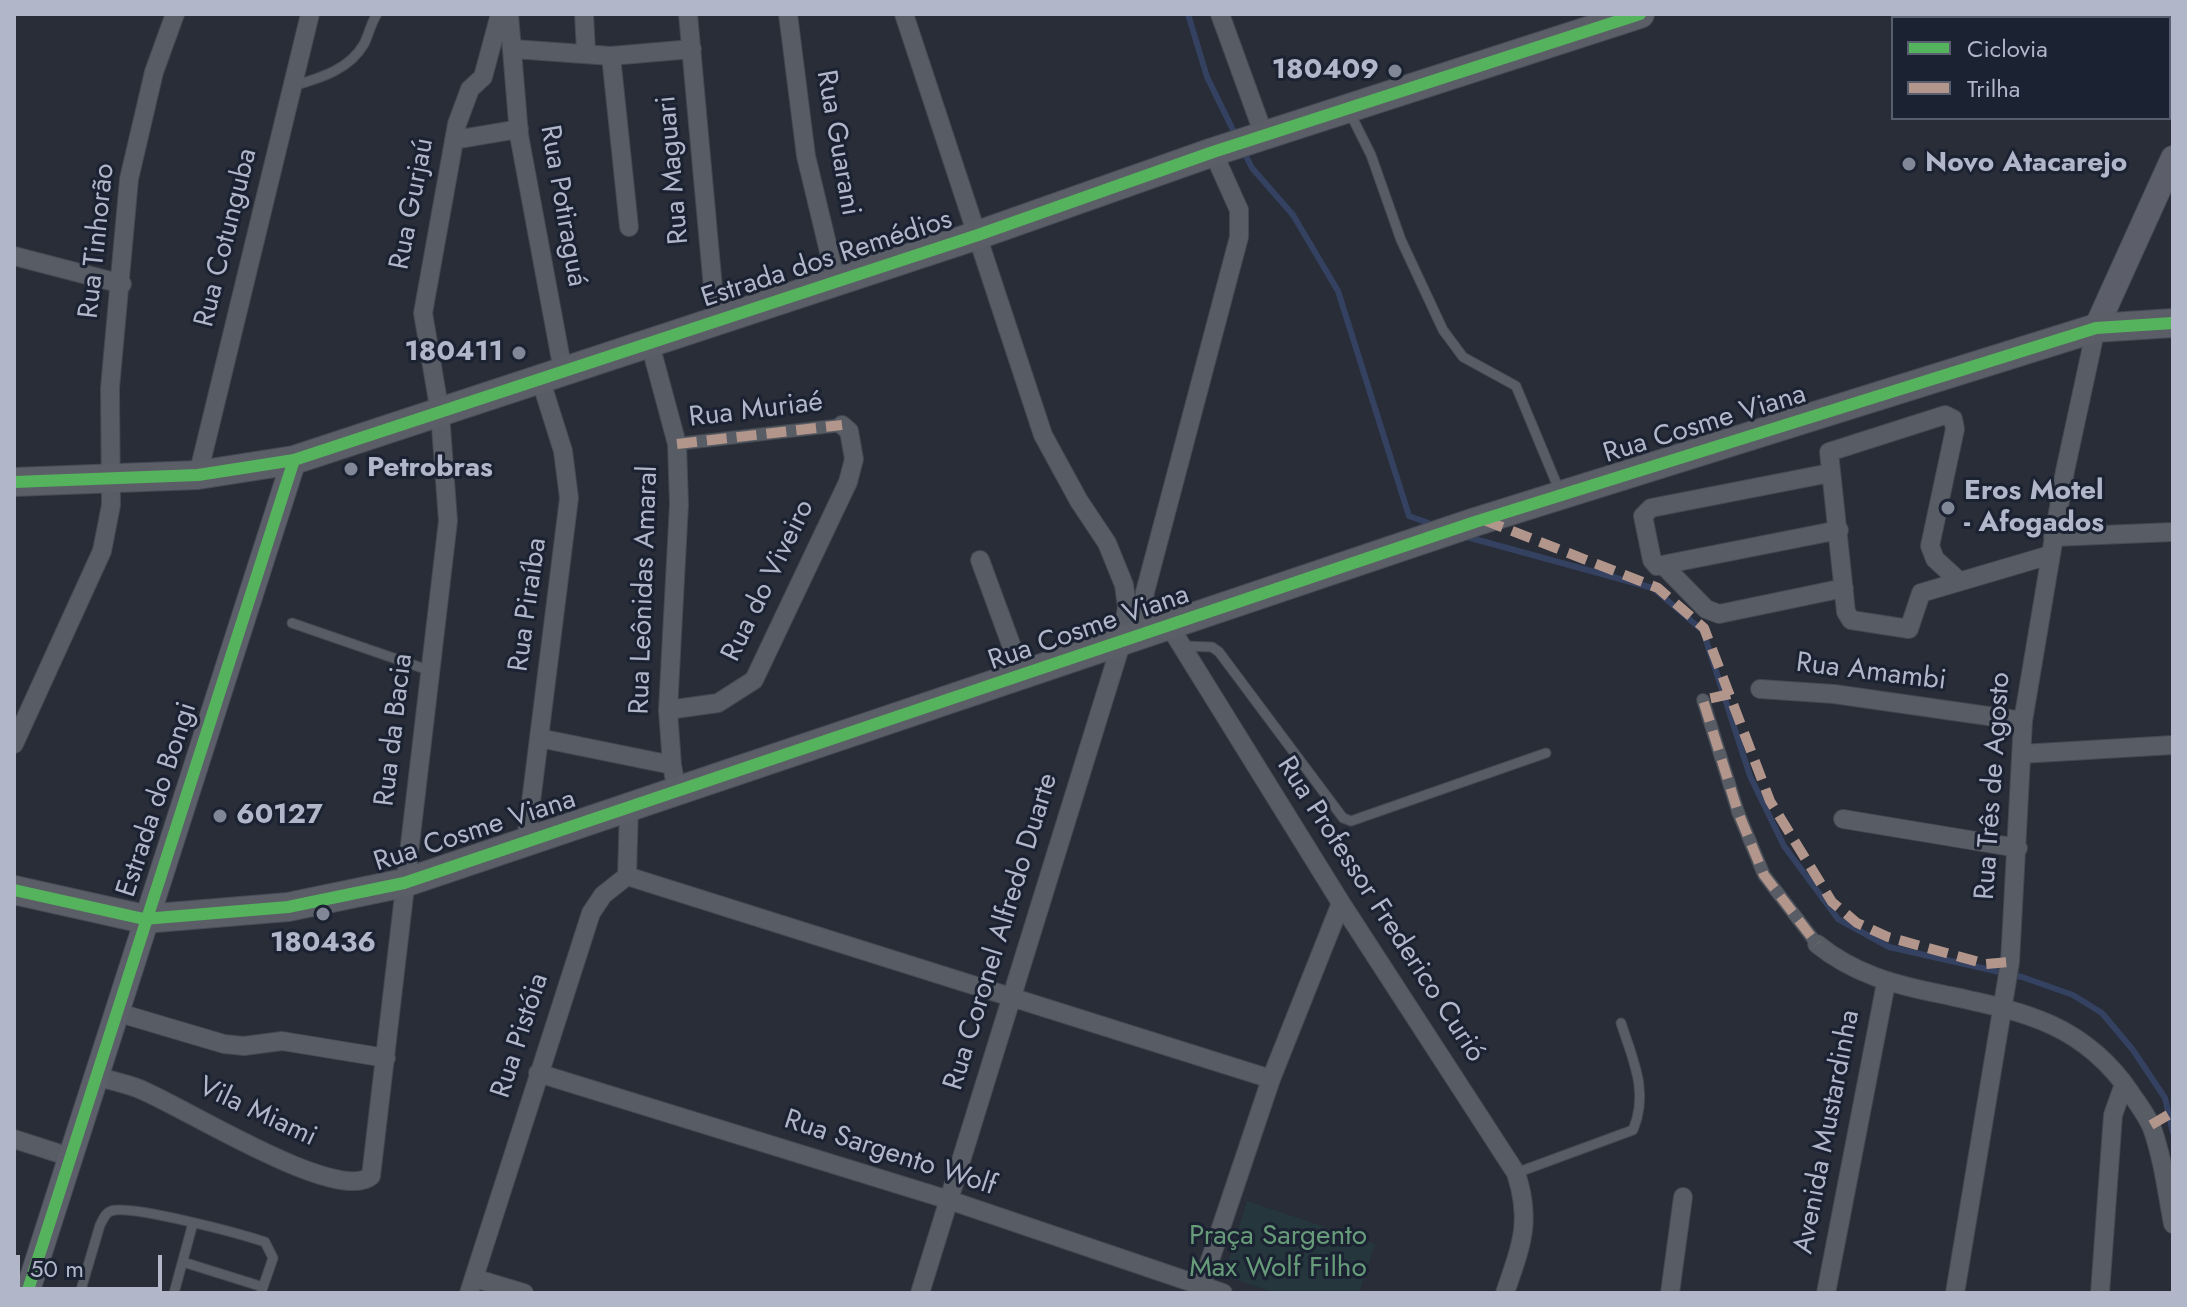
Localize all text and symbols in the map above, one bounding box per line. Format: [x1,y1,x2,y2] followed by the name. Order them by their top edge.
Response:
[1891,16,2171,120] legend
[1967,31,2048,66] text: Ciclovia
[1272,54,1379,88] place label: 180409
[1386,62,1404,80] marker: 180409
[808,68,866,218] street label: Rua Guarani
[1967,71,2020,106] text: Trilha
[651,94,697,246] street label: Rua Maguari
[531,123,593,289] street label: Rua Potiraguá
[384,135,442,273] street label: Rua Gurjaú
[189,145,265,331] street label: Rua Cotunguba
[1925,147,2127,181] place label: Novo Atacarejo
[1900,155,1918,173] marker: Novo Atacarejo
[73,162,123,320] street label: Rua Tinhorão
[698,204,956,316] street label: Estrada dos Remédios
[405,336,503,370] place label: 180411
[510,344,528,362] marker: 180411
[1600,378,1810,472] street label: Rua Cosme Viana
[687,386,825,436] street label: Rua Muriaé
[367,452,493,486] place label: Petrobras
[342,460,360,478] marker: Petrobras
[624,465,666,715] street label: Rua Leônidas Amaral
[1964,475,2104,541] place label: Eros Motel - Afogados
[715,495,823,667] street label: Rua do Viveiro
[1939,499,1957,517] marker: Eros Motel - Afogados
[503,536,555,674] street label: Rua Piraíba
[984,579,1194,679] street label: Rua Cosme Viana
[1794,647,1948,699] street label: Rua Amambi
[369,652,421,808] street label: Rua da Bacia
[1969,671,2019,901] street label: Rua Três de Agosto
[111,698,205,902] street label: Estrada do Bongi
[1269,751,1491,1069] street label: Rua Professor Frederico Curió
[938,770,1066,1094] street label: Rua Coronel Alfredo Duarte
[370,784,580,880] street label: Rua Cosme Viana
[236,799,323,833] place label: 60127
[211,807,229,825] marker: 60127
[314,905,332,923] marker: 180436
[270,927,376,961] place label: 180436
[485,970,557,1102] street label: Rua Pistóia
[1788,1007,1868,1257] street label: Avenida Mustardinha
[193,1071,321,1155] street label: Vila Miami
[780,1104,1000,1204] street label: Rua Sargento Wolf
[1189,1220,1367,1286] park label: Praça Sargento Max Wolf Filho
[20,1239,166,1289] scale bar
[30,1251,84,1286] text: 50 m

